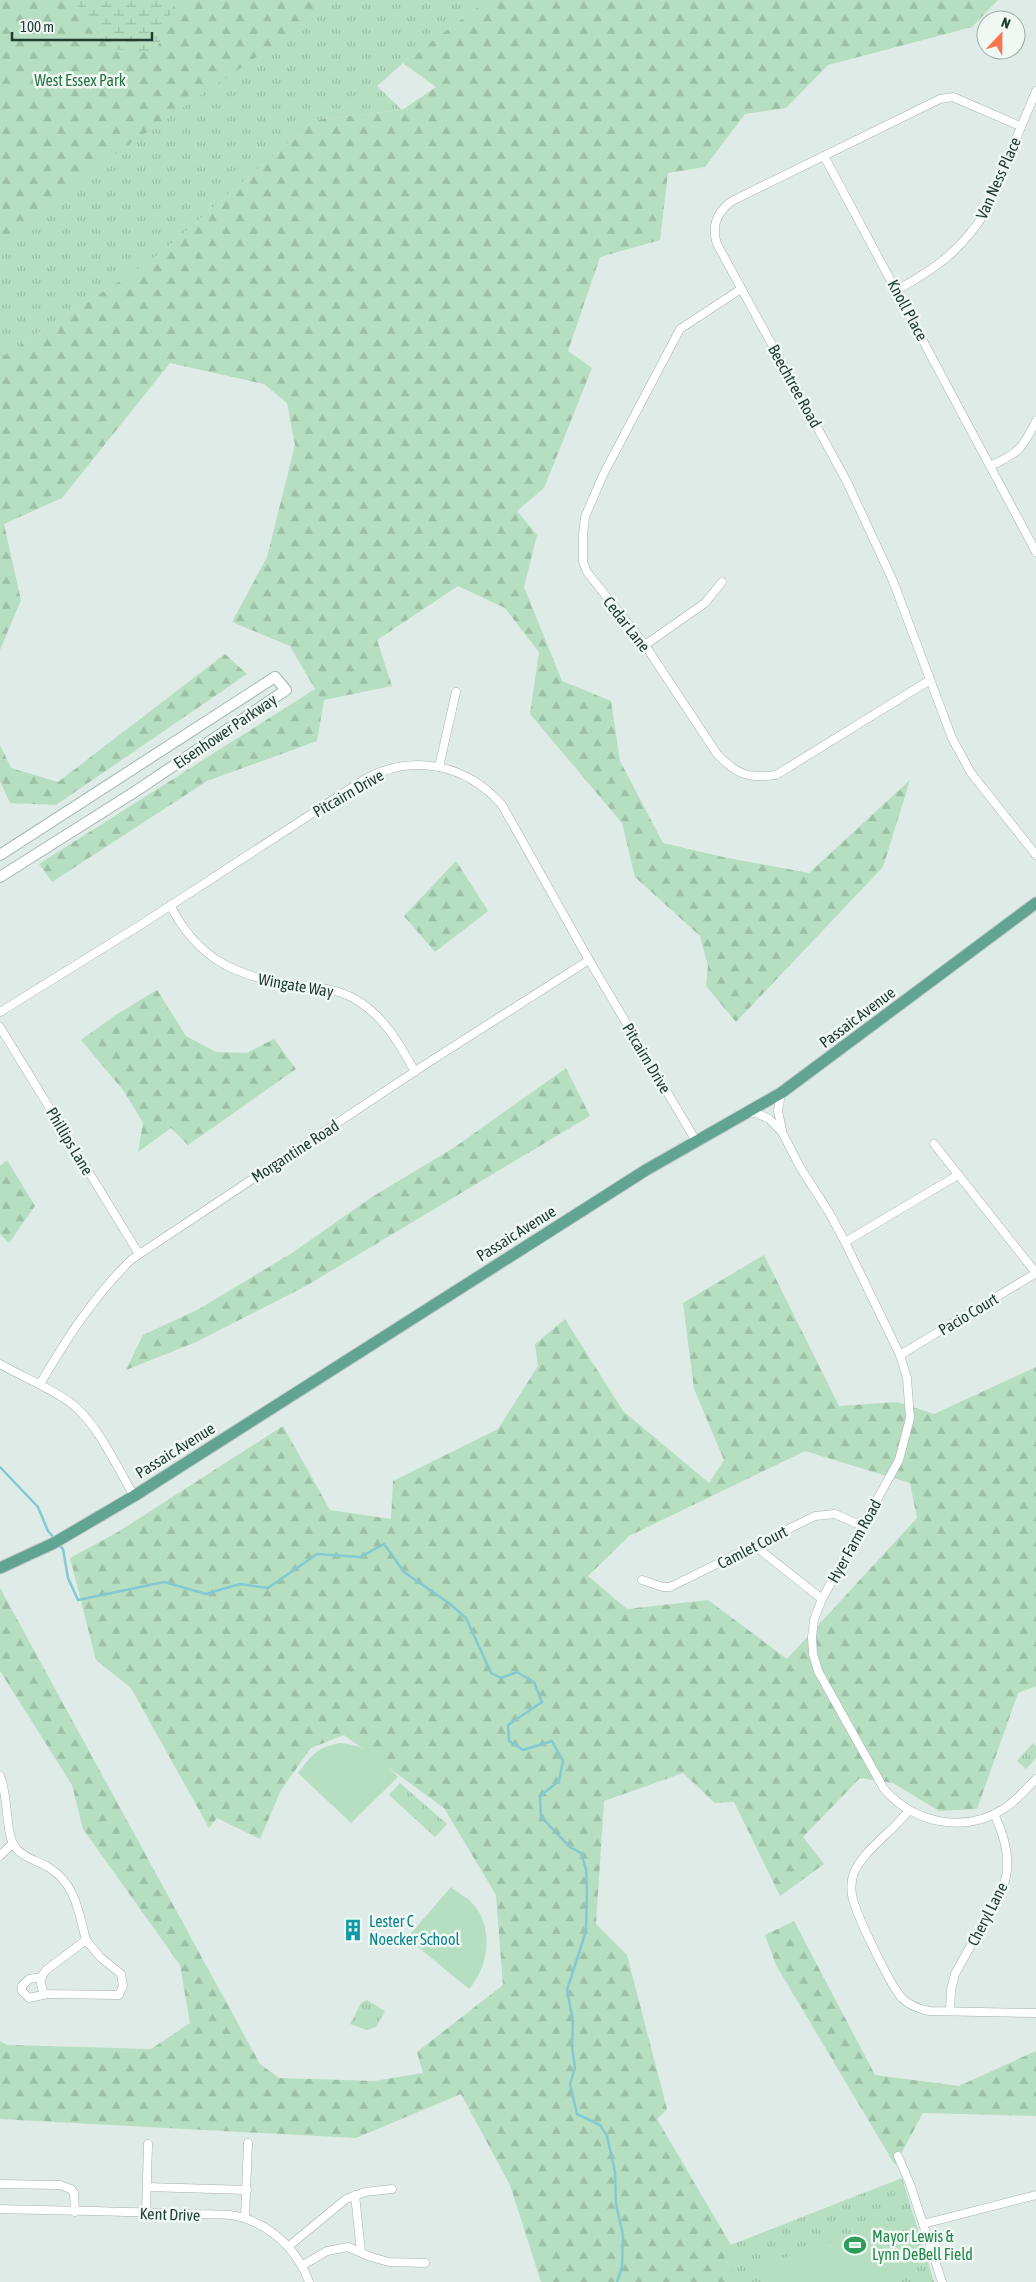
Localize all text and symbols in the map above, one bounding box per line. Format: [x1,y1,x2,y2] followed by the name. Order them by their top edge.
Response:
[12,10,152,42] scale bar
[976,10,1026,60] north arrow
[999,14,1013,32] text: N
[20,18,54,35] text: 100 m
[34,71,126,89] park label: West Essex Park
[972,134,1024,222] street label: Van Ness Place
[884,276,932,344] street label: Knoll Place
[765,341,825,431] street label: Beechtree Road
[600,593,654,655] street label: Cedar Lane
[170,690,281,773] street label: Eisenhower Parkway
[310,766,386,820] street label: Pitcairn Drive
[257,970,335,1002] street label: Wingate Way
[816,983,898,1051] street label: Passaic Avenue
[619,1020,675,1096] street label: Pitcairn Drive
[42,1104,97,1179] street label: Phillips Lane
[248,1116,343,1187] street label: Morgantine Road
[473,1202,559,1264] street label: Passaic Avenue
[935,1289,1001,1339] street label: Pacio Court
[132,1419,218,1481] street label: Passaic Avenue
[824,1496,885,1586] street label: Hyer Farm Road
[714,1522,790,1572] street label: Camlet Court
[963,1879,1011,1949] street label: Cheryl Lane
[369,1912,460,1948] place label: Lester C Noecker School
[340,1917,366,1943] building icon: Lester C Noecker School
[140,2204,200,2224] street label: Kent Drive
[872,2227,973,2264] place label: Mayor Lewis & Lynn DeBell Field
[842,2232,868,2258] sports icon: Mayor Lewis & Lynn DeBell Field

